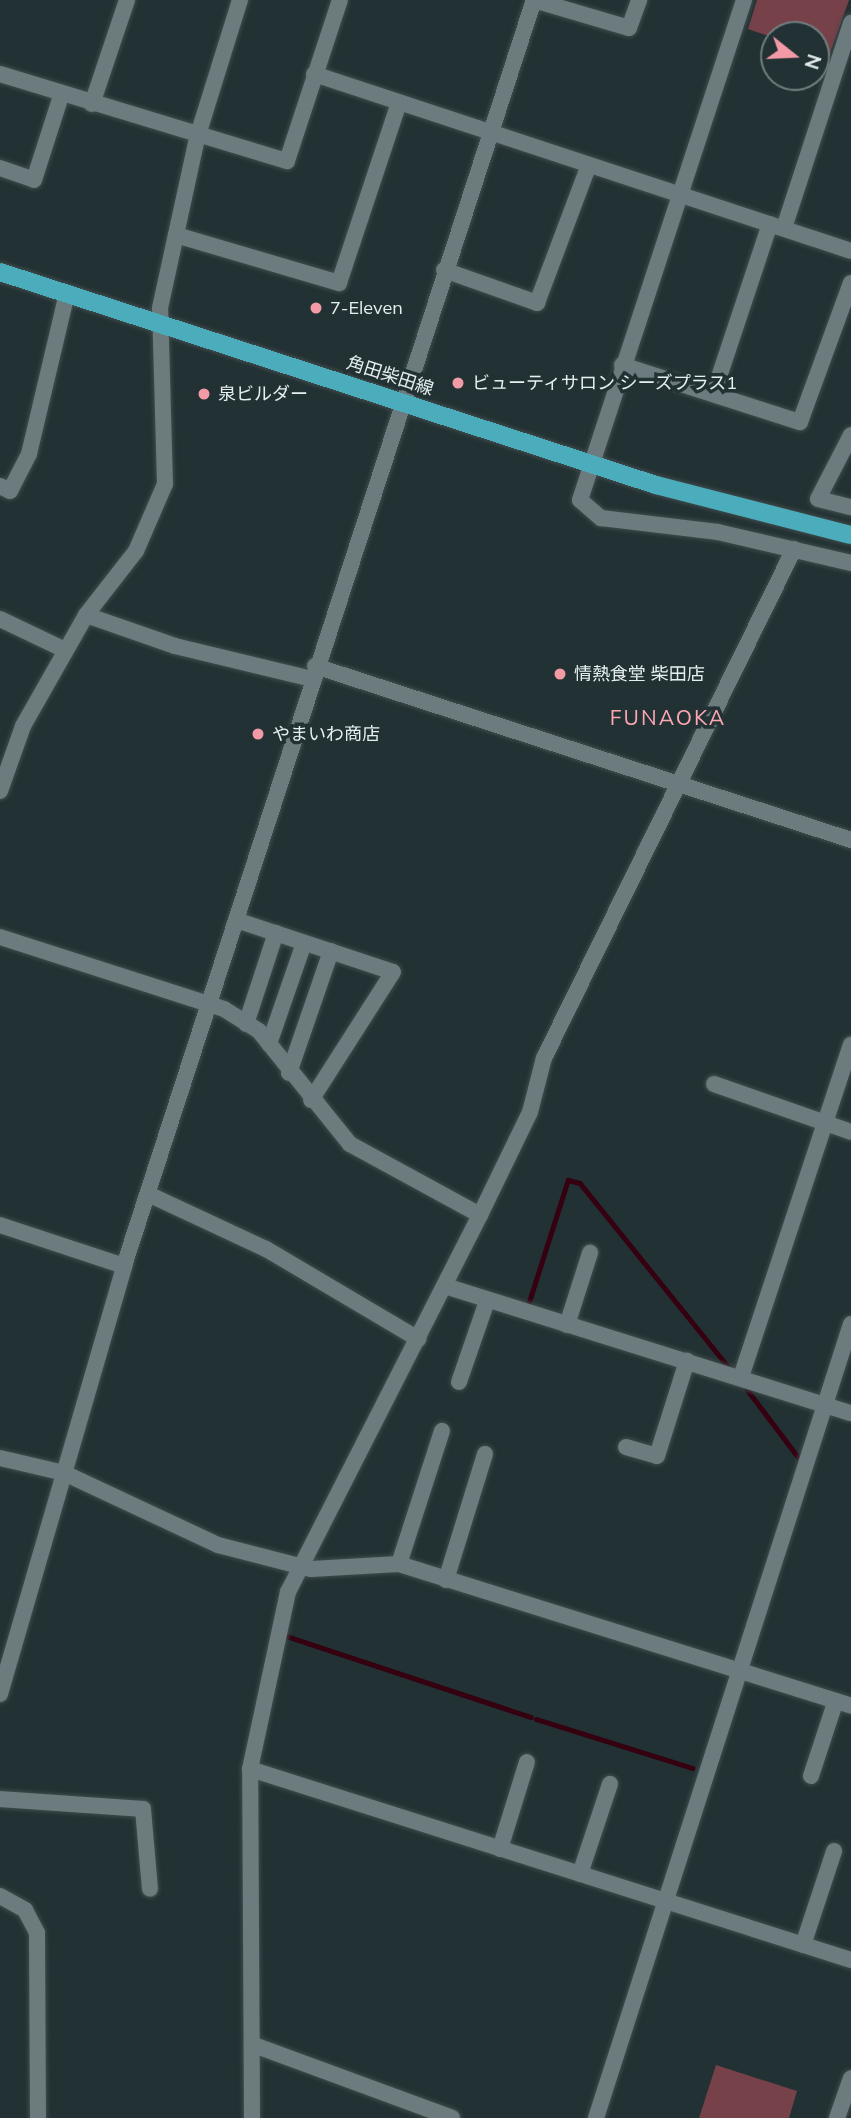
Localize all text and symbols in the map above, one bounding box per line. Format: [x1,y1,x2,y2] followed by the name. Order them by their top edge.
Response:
[760,21,830,91] north arrow
[799,51,827,72] text: N
[330,297,403,319] place label: 7-Eleven
[308,300,324,316] marker: 7-Eleven
[344,352,436,400] street label: 角田柴田線
[472,372,739,394] place label: ビューティサロン シーズプラス1
[450,375,466,391] marker: ビューティサロン シーズプラス1
[218,383,308,405] place label: 泉ビルダー
[196,386,212,402] marker: 泉ビルダー
[574,663,705,685] place label: 情熱食堂 柴田店
[552,666,568,682] marker: 情熱食堂 柴田店
[611,704,725,730] district label: FUNAOKA
[272,723,380,745] place label: やまいわ商店
[250,726,266,742] marker: やまいわ商店

